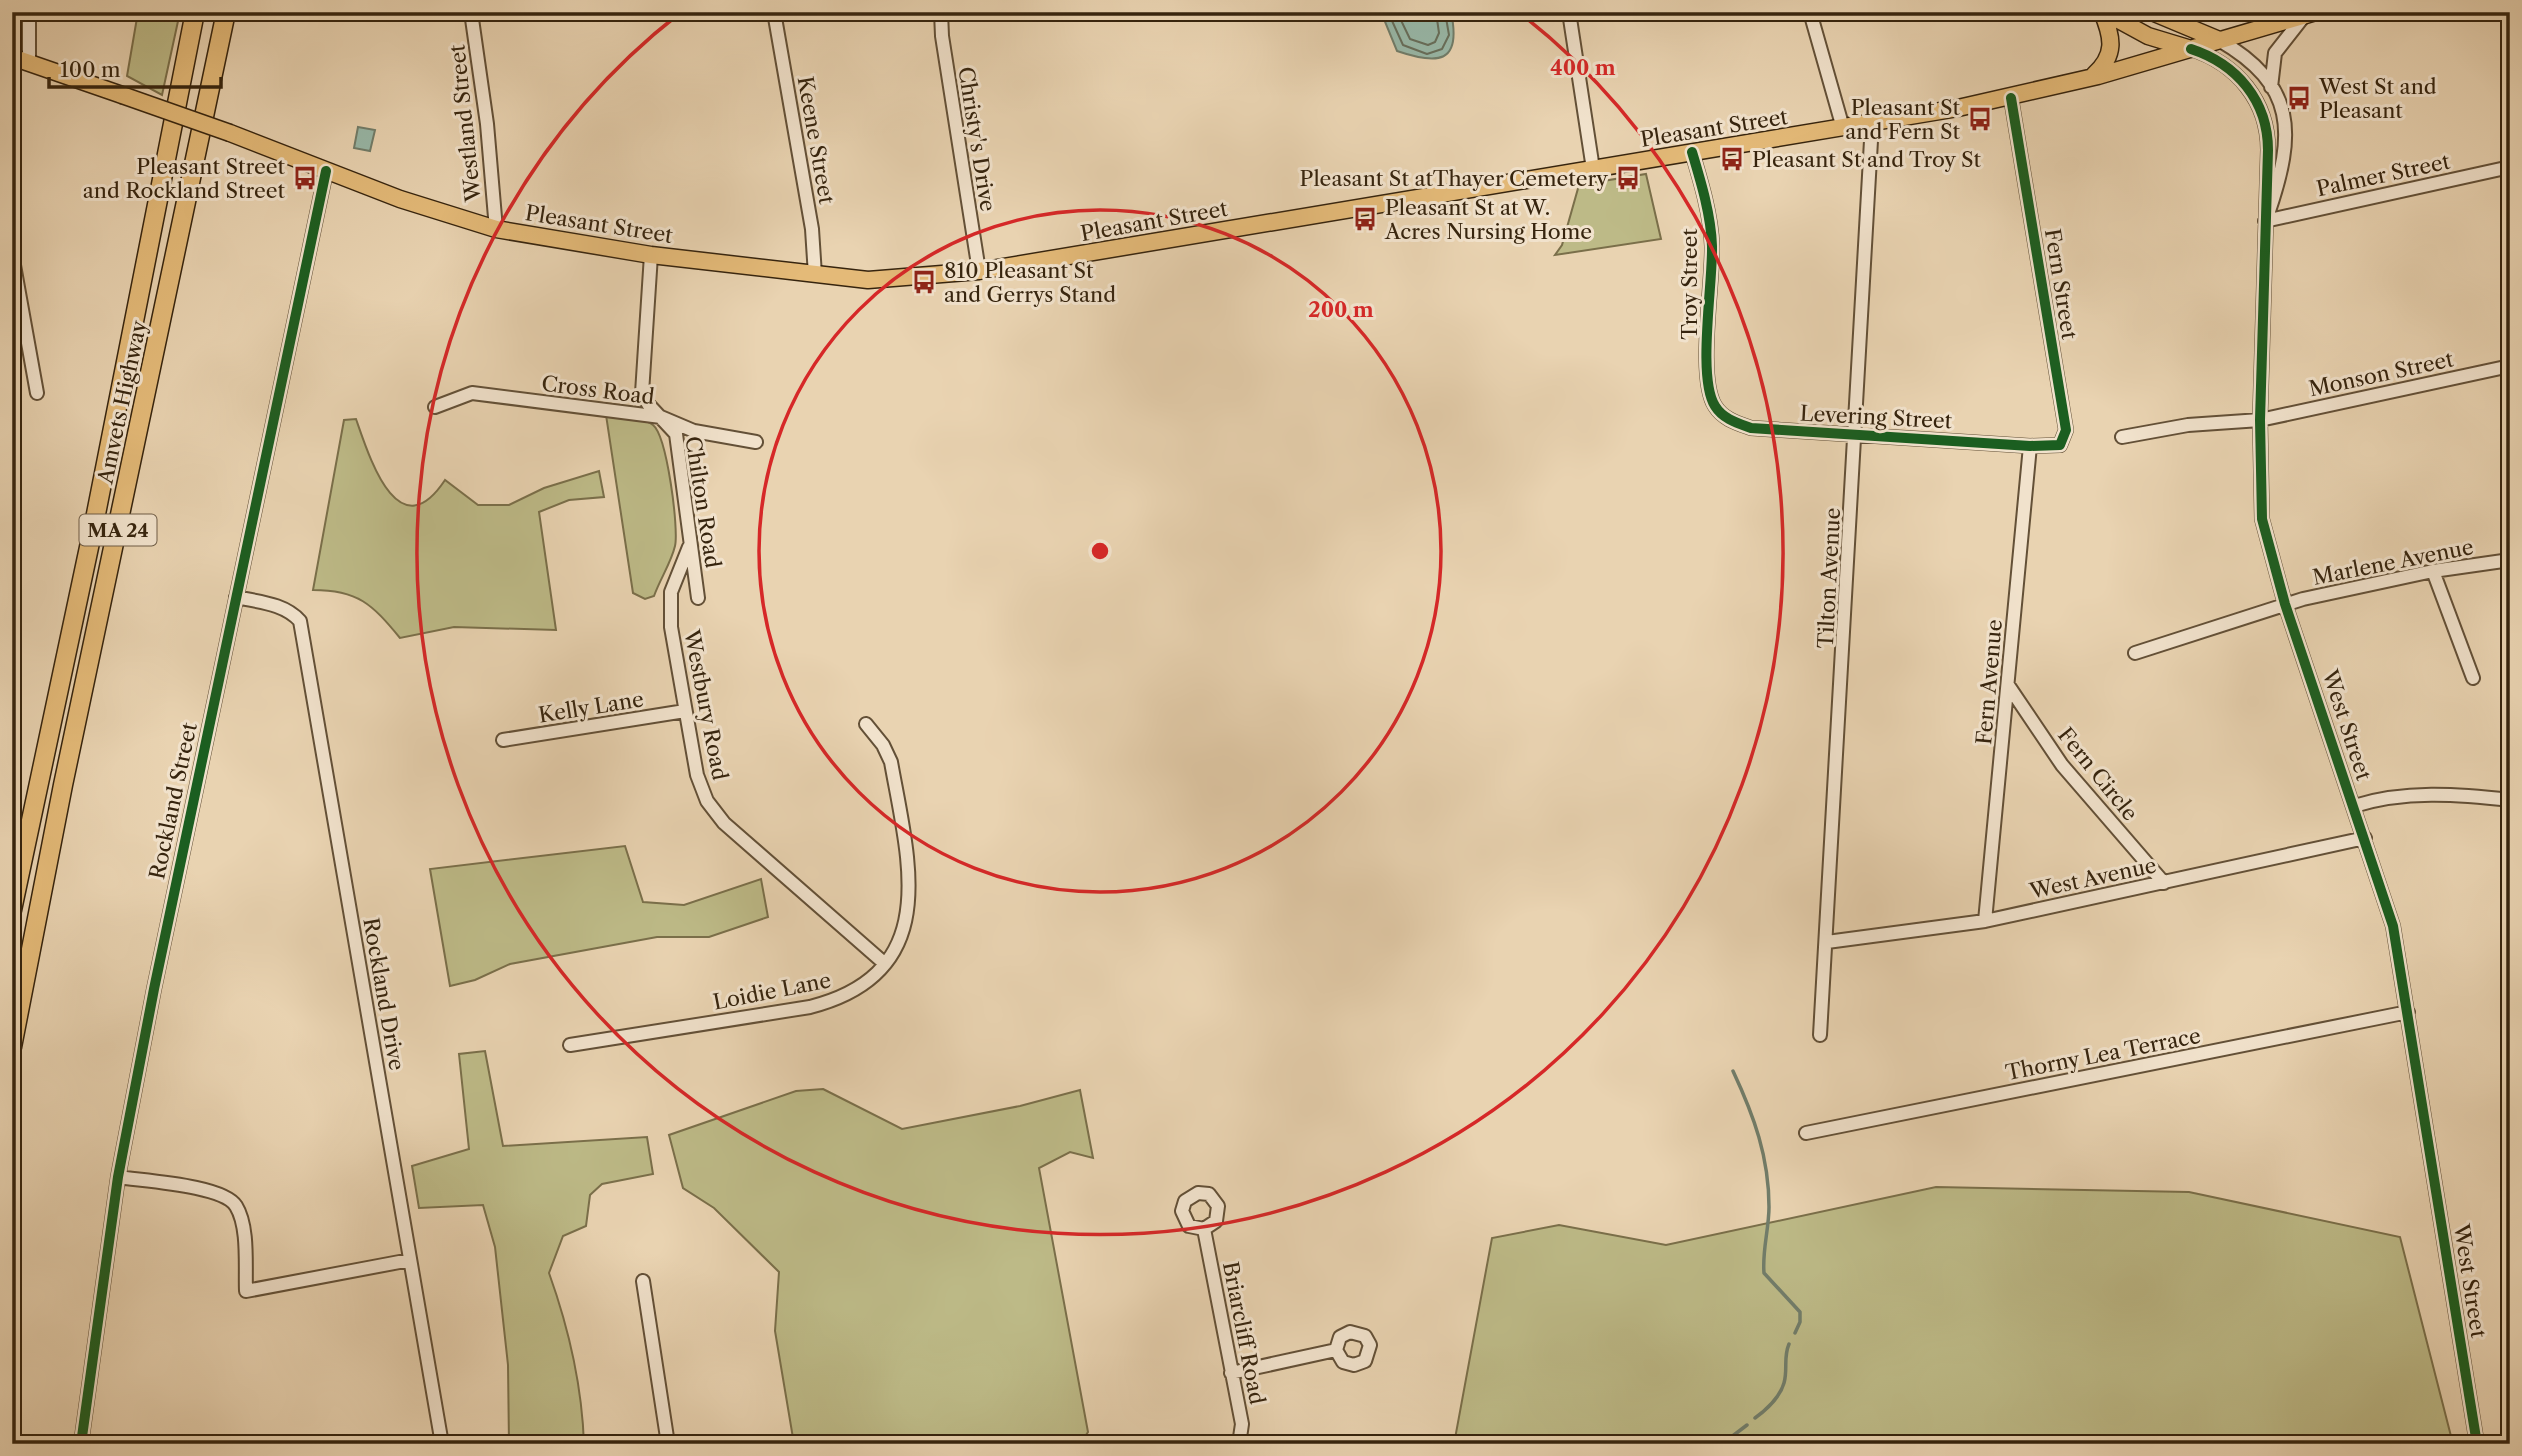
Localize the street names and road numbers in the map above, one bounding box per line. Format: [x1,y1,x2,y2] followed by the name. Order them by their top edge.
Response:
[444,43,486,204] street label: Westland Street
[953,65,1001,213] street label: Christy's Drive
[792,74,840,206] street label: Keene Street
[1639,104,1790,152] street label: Pleasant Street
[2314,149,2453,201] street label: Palmer Street
[1079,196,1230,246] street label: Pleasant Street
[524,200,675,248] street label: Pleasant Street
[2040,227,2082,342] street label: Fern Street
[1677,228,1702,340] street label: Troy Street
[92,318,152,487] street label: Amvets Highway
[2307,346,2456,402] street label: Monson Street
[540,371,656,409] street label: Cross Road
[1799,401,1953,433] street label: Levering Street
[680,434,726,570] street label: Chilton Road
[1813,507,1845,649] street label: Tilton Avenue
[80,514,156,545] road number: MA 24
[2310,534,2476,590] street label: Marlene Avenue
[1971,618,2007,746] street label: Fern Avenue
[679,627,733,782] street label: Westbury Road
[2317,666,2377,784] street label: West Street
[537,686,645,728] street label: Kelly Lane
[144,720,202,882] street label: Rockland Street
[2053,722,2143,826] street label: Fern Circle
[2026,852,2159,904] street label: West Avenue
[358,916,410,1072] street label: Rockland Drive
[711,967,833,1015] street label: Loidie Lane
[2003,1023,2203,1085] street label: Thorny Lea Terrace
[2449,1221,2491,1340] street label: West Street
[1218,1259,1270,1407] street label: Briarcliff Road

